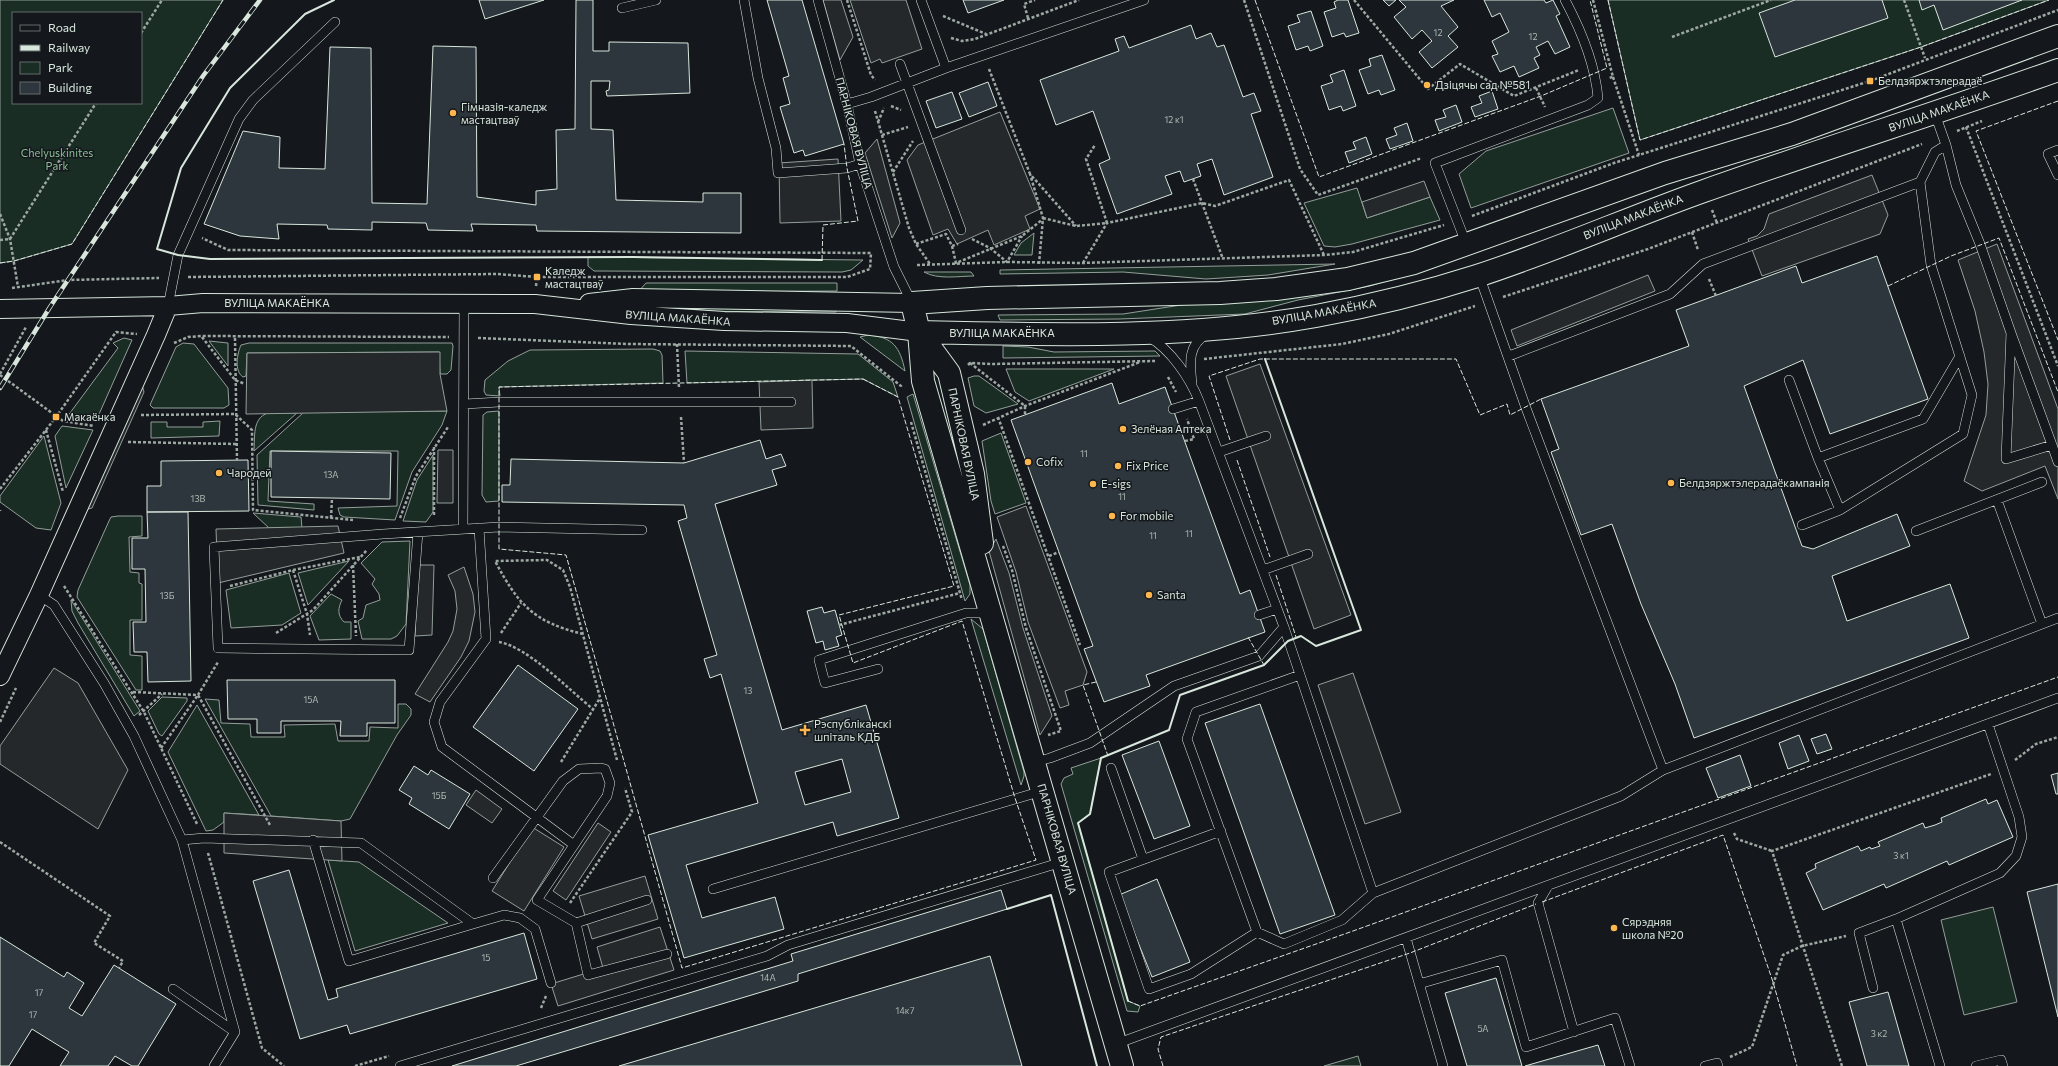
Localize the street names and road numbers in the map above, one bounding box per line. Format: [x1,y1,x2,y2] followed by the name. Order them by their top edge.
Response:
[833,76,876,190] street label: ПАРНІКОВАЯ ВУЛІЦА
[1886,86,1991,134] street label: ВУЛІЦА МАКАЁНКА
[1581,190,1685,242] street label: ВУЛІЦА МАКАЁНКА
[224,295,330,309] street label: ВУЛІЦА МАКАЁНКА
[1271,295,1377,327] street label: ВУЛІЦА МАКАЁНКА
[625,306,732,328] street label: ВУЛІЦА МАКАЁНКА
[949,325,1055,339] street label: ВУЛІЦА МАКАЁНКА
[946,386,983,502] street label: ПАРНІКОВАЯ ВУЛІЦА
[1035,782,1080,896] street label: ПАРНІКОВАЯ ВУЛІЦА

